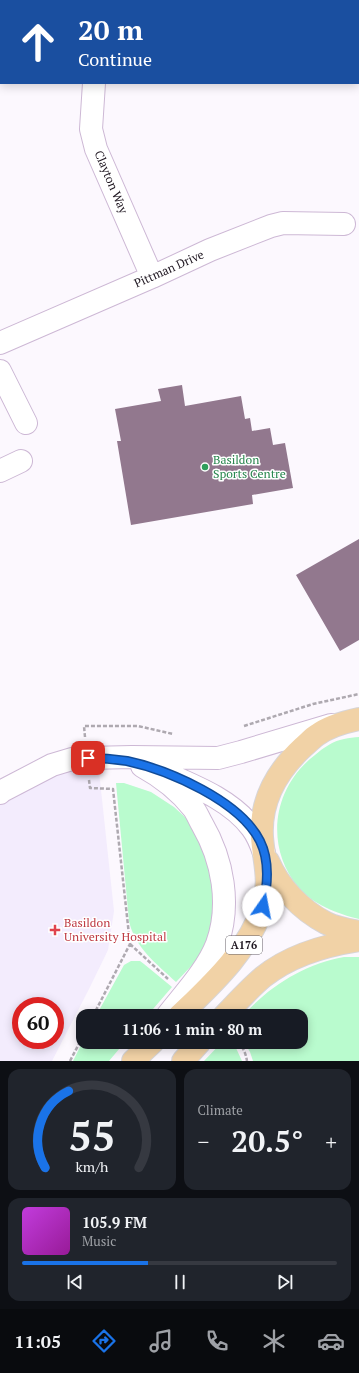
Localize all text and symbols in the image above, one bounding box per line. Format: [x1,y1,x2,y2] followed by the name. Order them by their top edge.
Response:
[78,11,143,48] text: 20 m
[12,16,64,68] icon: ahead
[78,47,152,71] text: Continue
[91,148,132,217] street label: Clayton Way
[132,246,206,291] street label: Pittman Drive
[213,452,286,481] place label: Basildon Sports Centre
[200,462,210,472] marker: Basildon Sports Centre
[71,741,105,775] pin
[77,747,99,769] icon: arrive
[242,885,284,927] position arrow
[64,915,167,944] place label: Basildon University Hospital
[49,924,61,936] marker: Basildon University Hospital
[226,936,262,954] road number: A176
[12,997,64,1049] speed limit sign: 60
[122,1019,262,1039] text: 11:06 · 1 min · 80 m
[198,1101,243,1119] text: Climate
[68,1107,115,1162] text: 55
[231,1121,303,1161] text: 20.5°
[198,1127,209,1156] text: −
[325,1127,337,1156] text: +
[75,1156,109,1175] text: km/h
[82,1212,147,1232] text: 105.9 FM
[82,1232,116,1250] text: Music
[64,1271,86,1293] icon: previous
[169,1271,191,1293] icon: pause
[274,1271,296,1293] icon: next
[90,1327,118,1355] icon: directions
[147,1327,175,1355] icon: music
[203,1327,231,1355] icon: phone
[260,1327,288,1355] icon: climate
[317,1327,345,1355] icon: car
[14,1329,61,1353] text: 11:05

